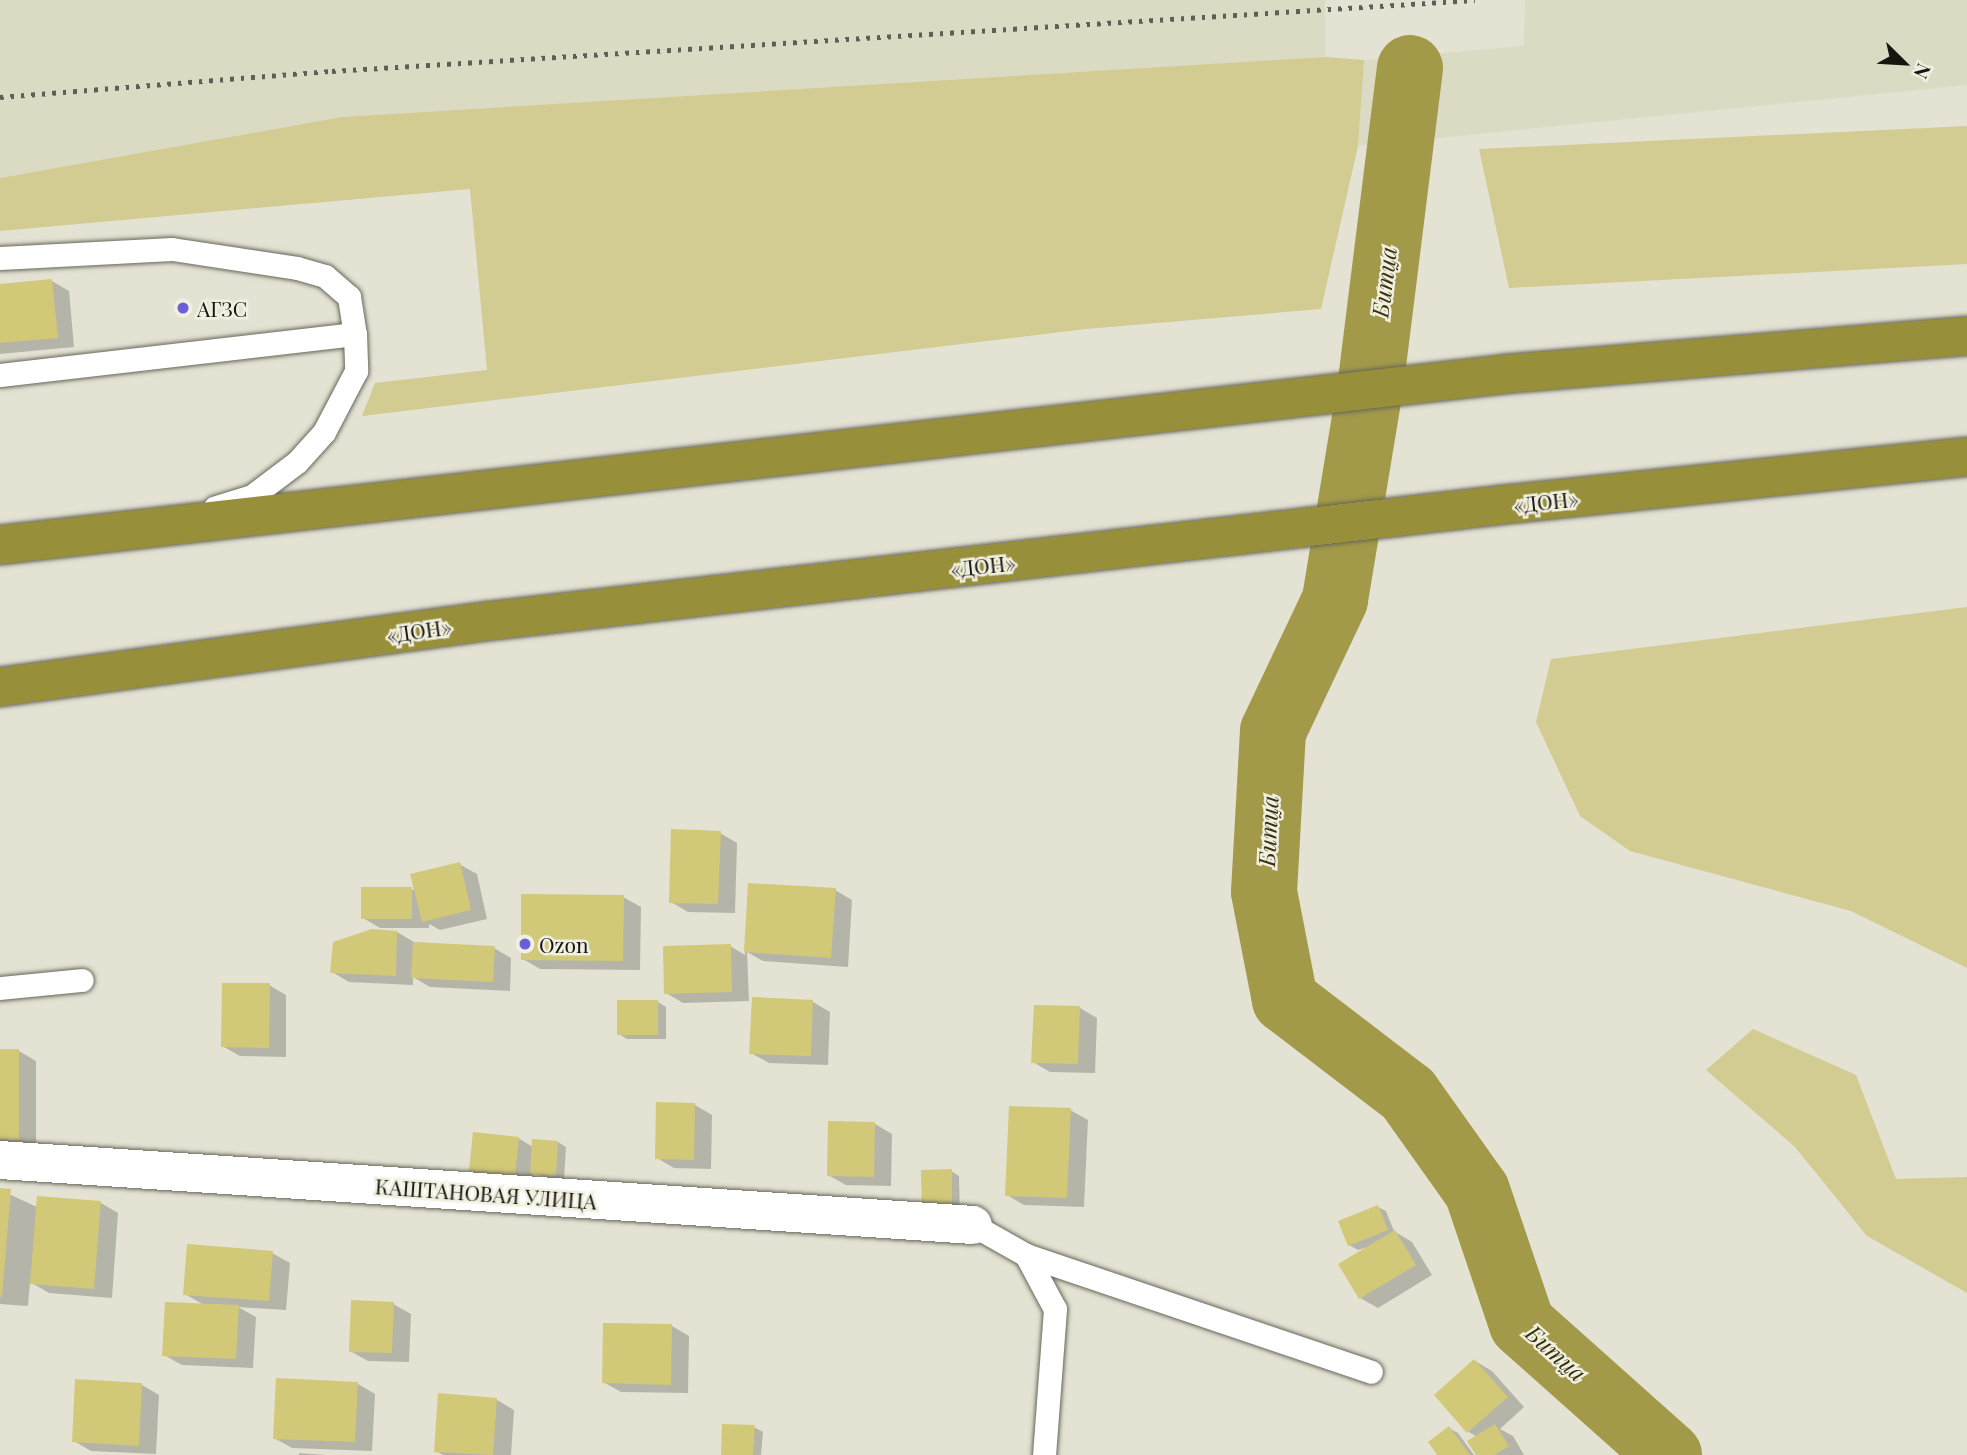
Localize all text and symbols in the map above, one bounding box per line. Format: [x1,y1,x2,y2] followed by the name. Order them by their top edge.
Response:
[1869,28,1939,98] north arrow
[1909,60,1938,83] text: N
[1366,245,1402,319] water label: Битца
[197,295,247,321] place label: АГЗС
[175,300,191,316] marker: АГЗС
[1512,485,1580,517] street label: «ДОН»
[949,549,1017,581] street label: «ДОН»
[385,613,453,647] street label: «ДОН»
[1252,795,1284,867] water label: Битца
[539,931,589,957] place label: Ozon
[517,936,533,952] marker: Ozon
[374,1173,598,1213] street label: КАШТАНОВАЯ УЛИЦА
[1520,1319,1592,1387] water label: Битца

